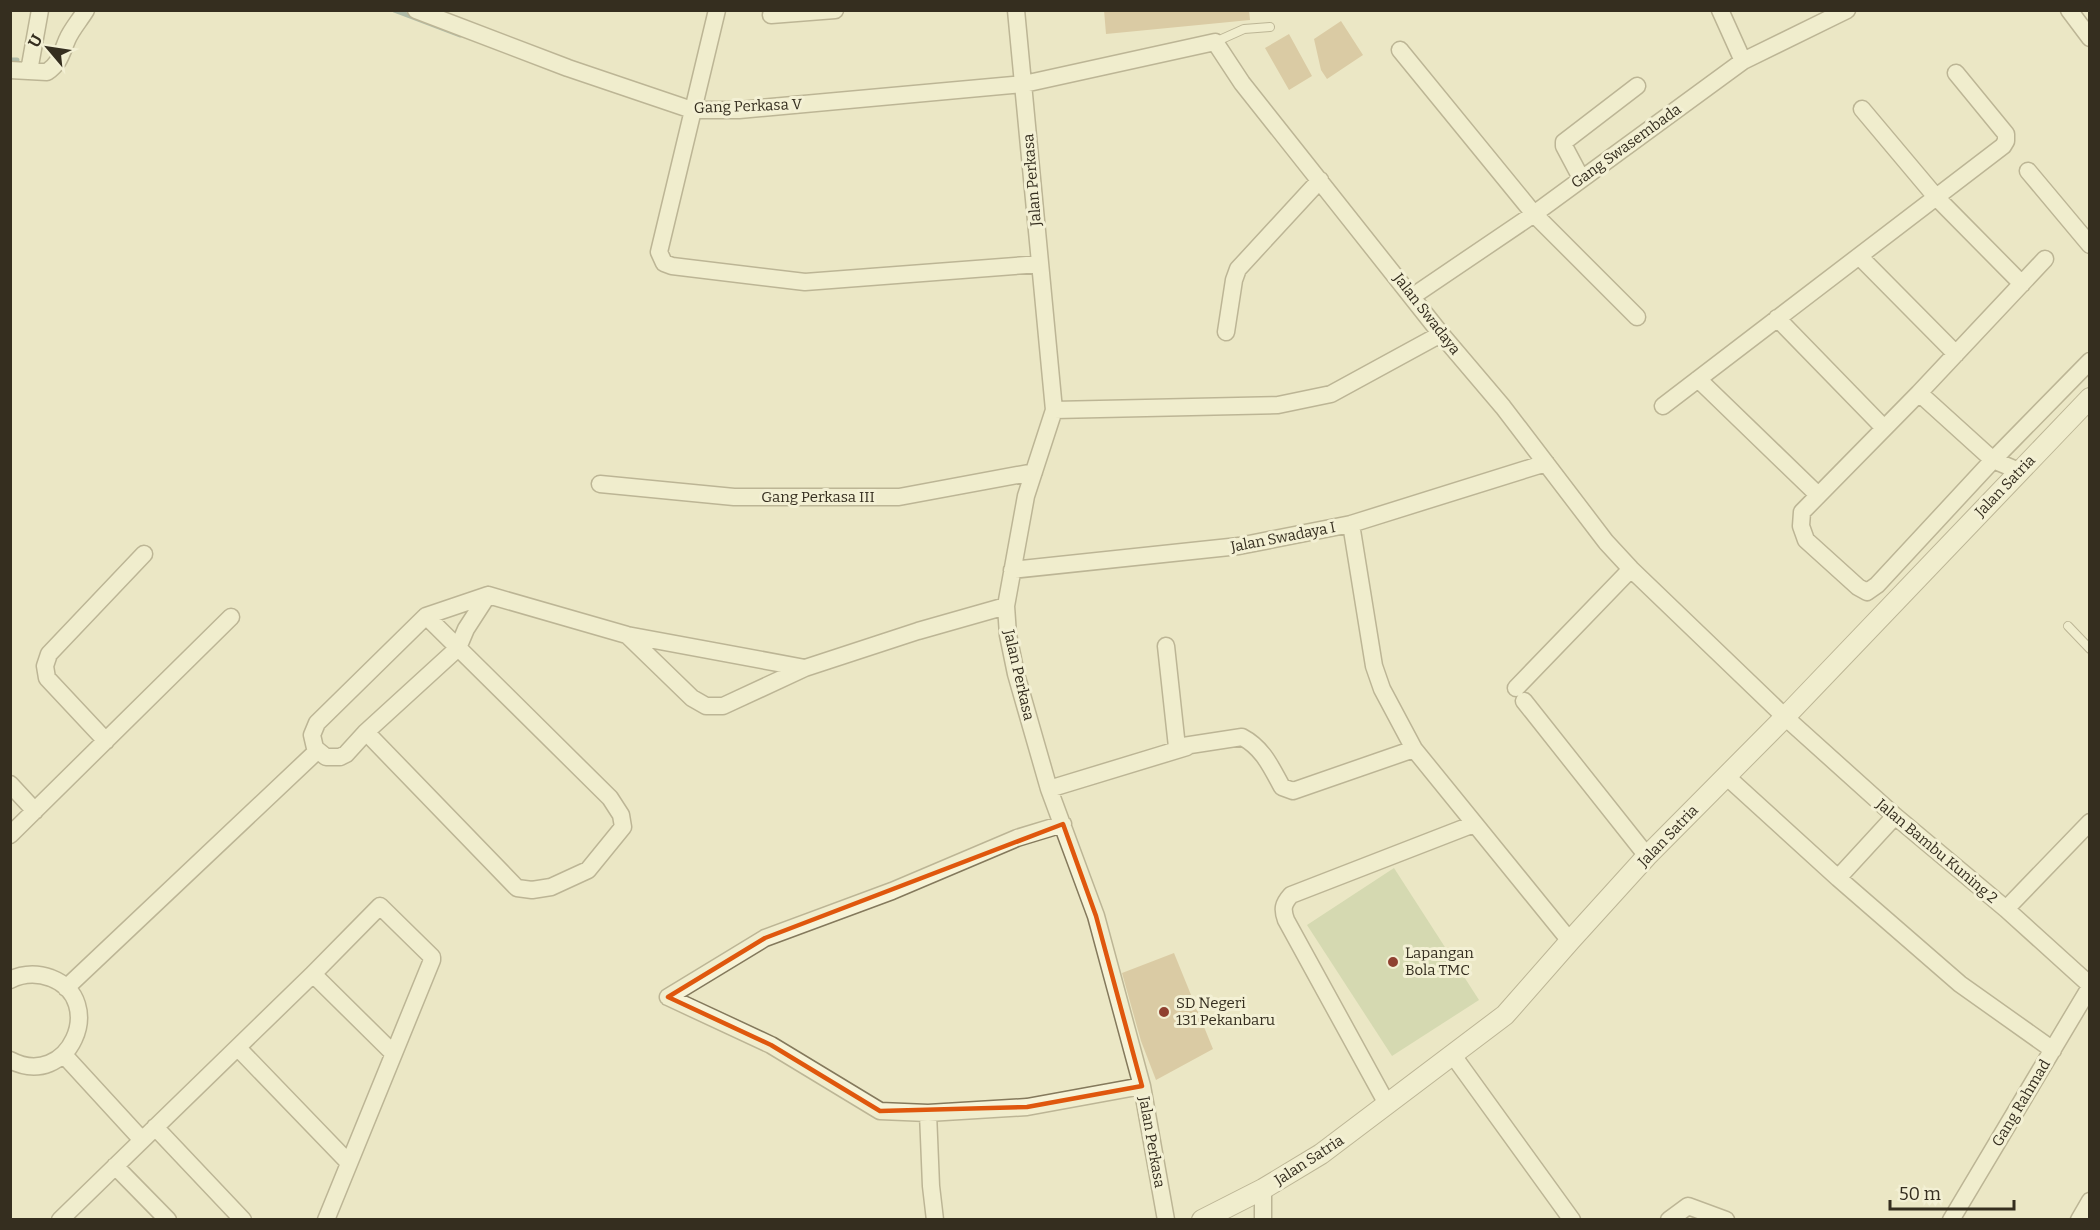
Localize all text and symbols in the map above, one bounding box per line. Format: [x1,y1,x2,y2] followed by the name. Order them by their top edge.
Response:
[18,18,78,78] north arrow
[24,31,47,51] text: U
[694,95,803,117] street label: Gang Perkasa V
[1567,100,1685,192] street label: Gang Swasembada
[1019,133,1045,228] street label: Jalan Perkasa
[1389,269,1464,358] street label: Jalan Swadaya
[1970,451,2039,521] street label: Jalan Satria
[761,488,875,506] street label: Gang Perkasa III
[1228,518,1337,556] street label: Jalan Swadaya I
[1000,627,1038,722] street label: Jalan Perkasa
[1872,794,2001,907] street label: Jalan Bambu Kuning 2
[1633,801,1702,871] street label: Jalan Satria
[1405,944,1474,979] place label: Lapangan Bola TMC
[1386,955,1400,969] marker: Lapangan Bola TMC
[1176,994,1275,1029] place label: SD Negeri 131 Pekanbaru
[1157,1005,1171,1019] marker: SD Negeri 131 Pekanbaru
[1988,1056,2054,1150] street label: Gang Rahmad
[1135,1094,1169,1189] street label: Jalan Perkasa
[1270,1131,1347,1190] street label: Jalan Satria
[1890,1173,2014,1211] scale bar
[1899,1183,1941,1205] text: 50 m

